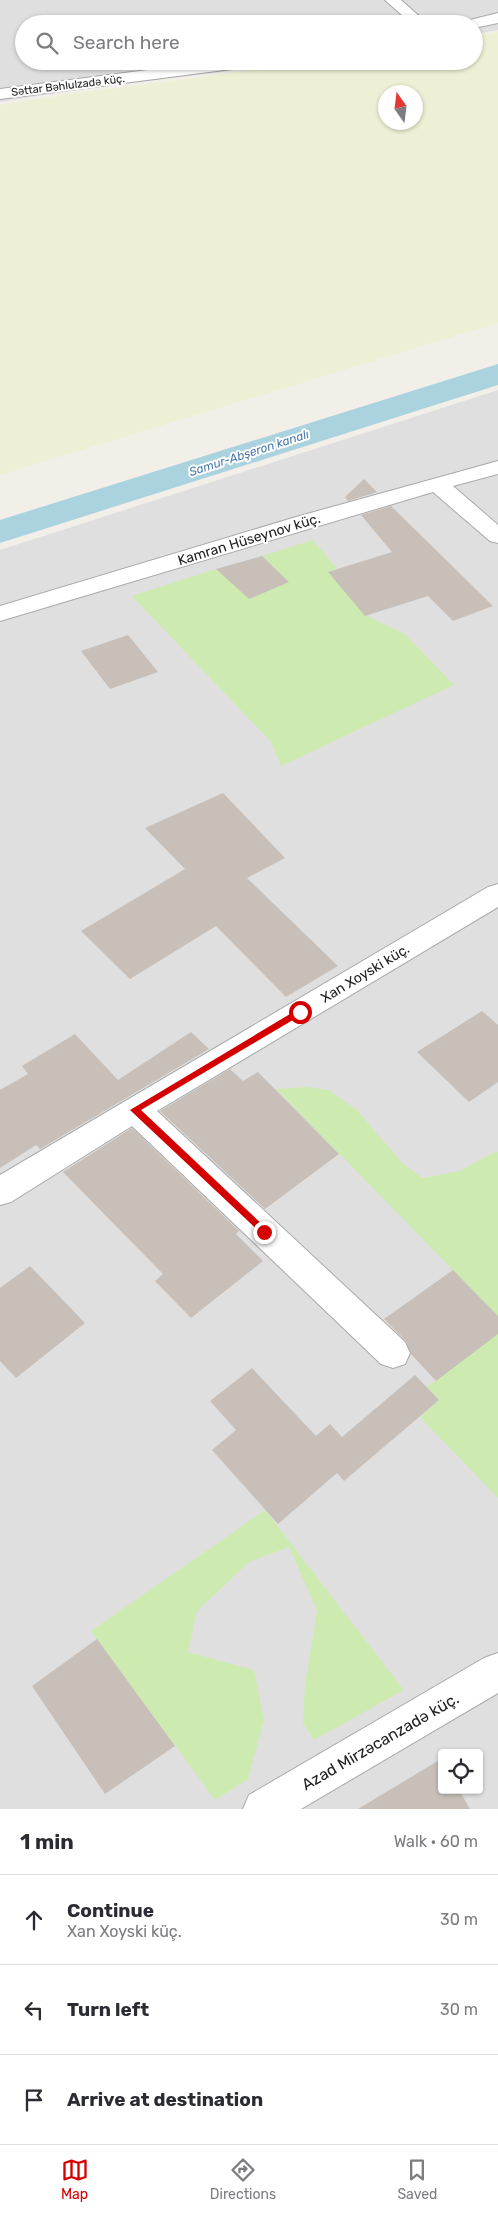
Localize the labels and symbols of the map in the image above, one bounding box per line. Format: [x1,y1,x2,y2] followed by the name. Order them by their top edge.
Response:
[10,72,126,99] street label: Səttar Bəhlulzadə küç.
[378,85,423,130] north arrow
[187,427,311,479] water label: Samur-Abşeron kanalı
[176,510,322,569] street label: Kamran Hüseynov küç.
[318,940,413,1007] street label: Xan Xoyski küç.
[289,1001,312,1024] route start
[253,1221,276,1244] route end
[298,1689,462,1794] street label: Azad Mirzəcanzadə küç.

